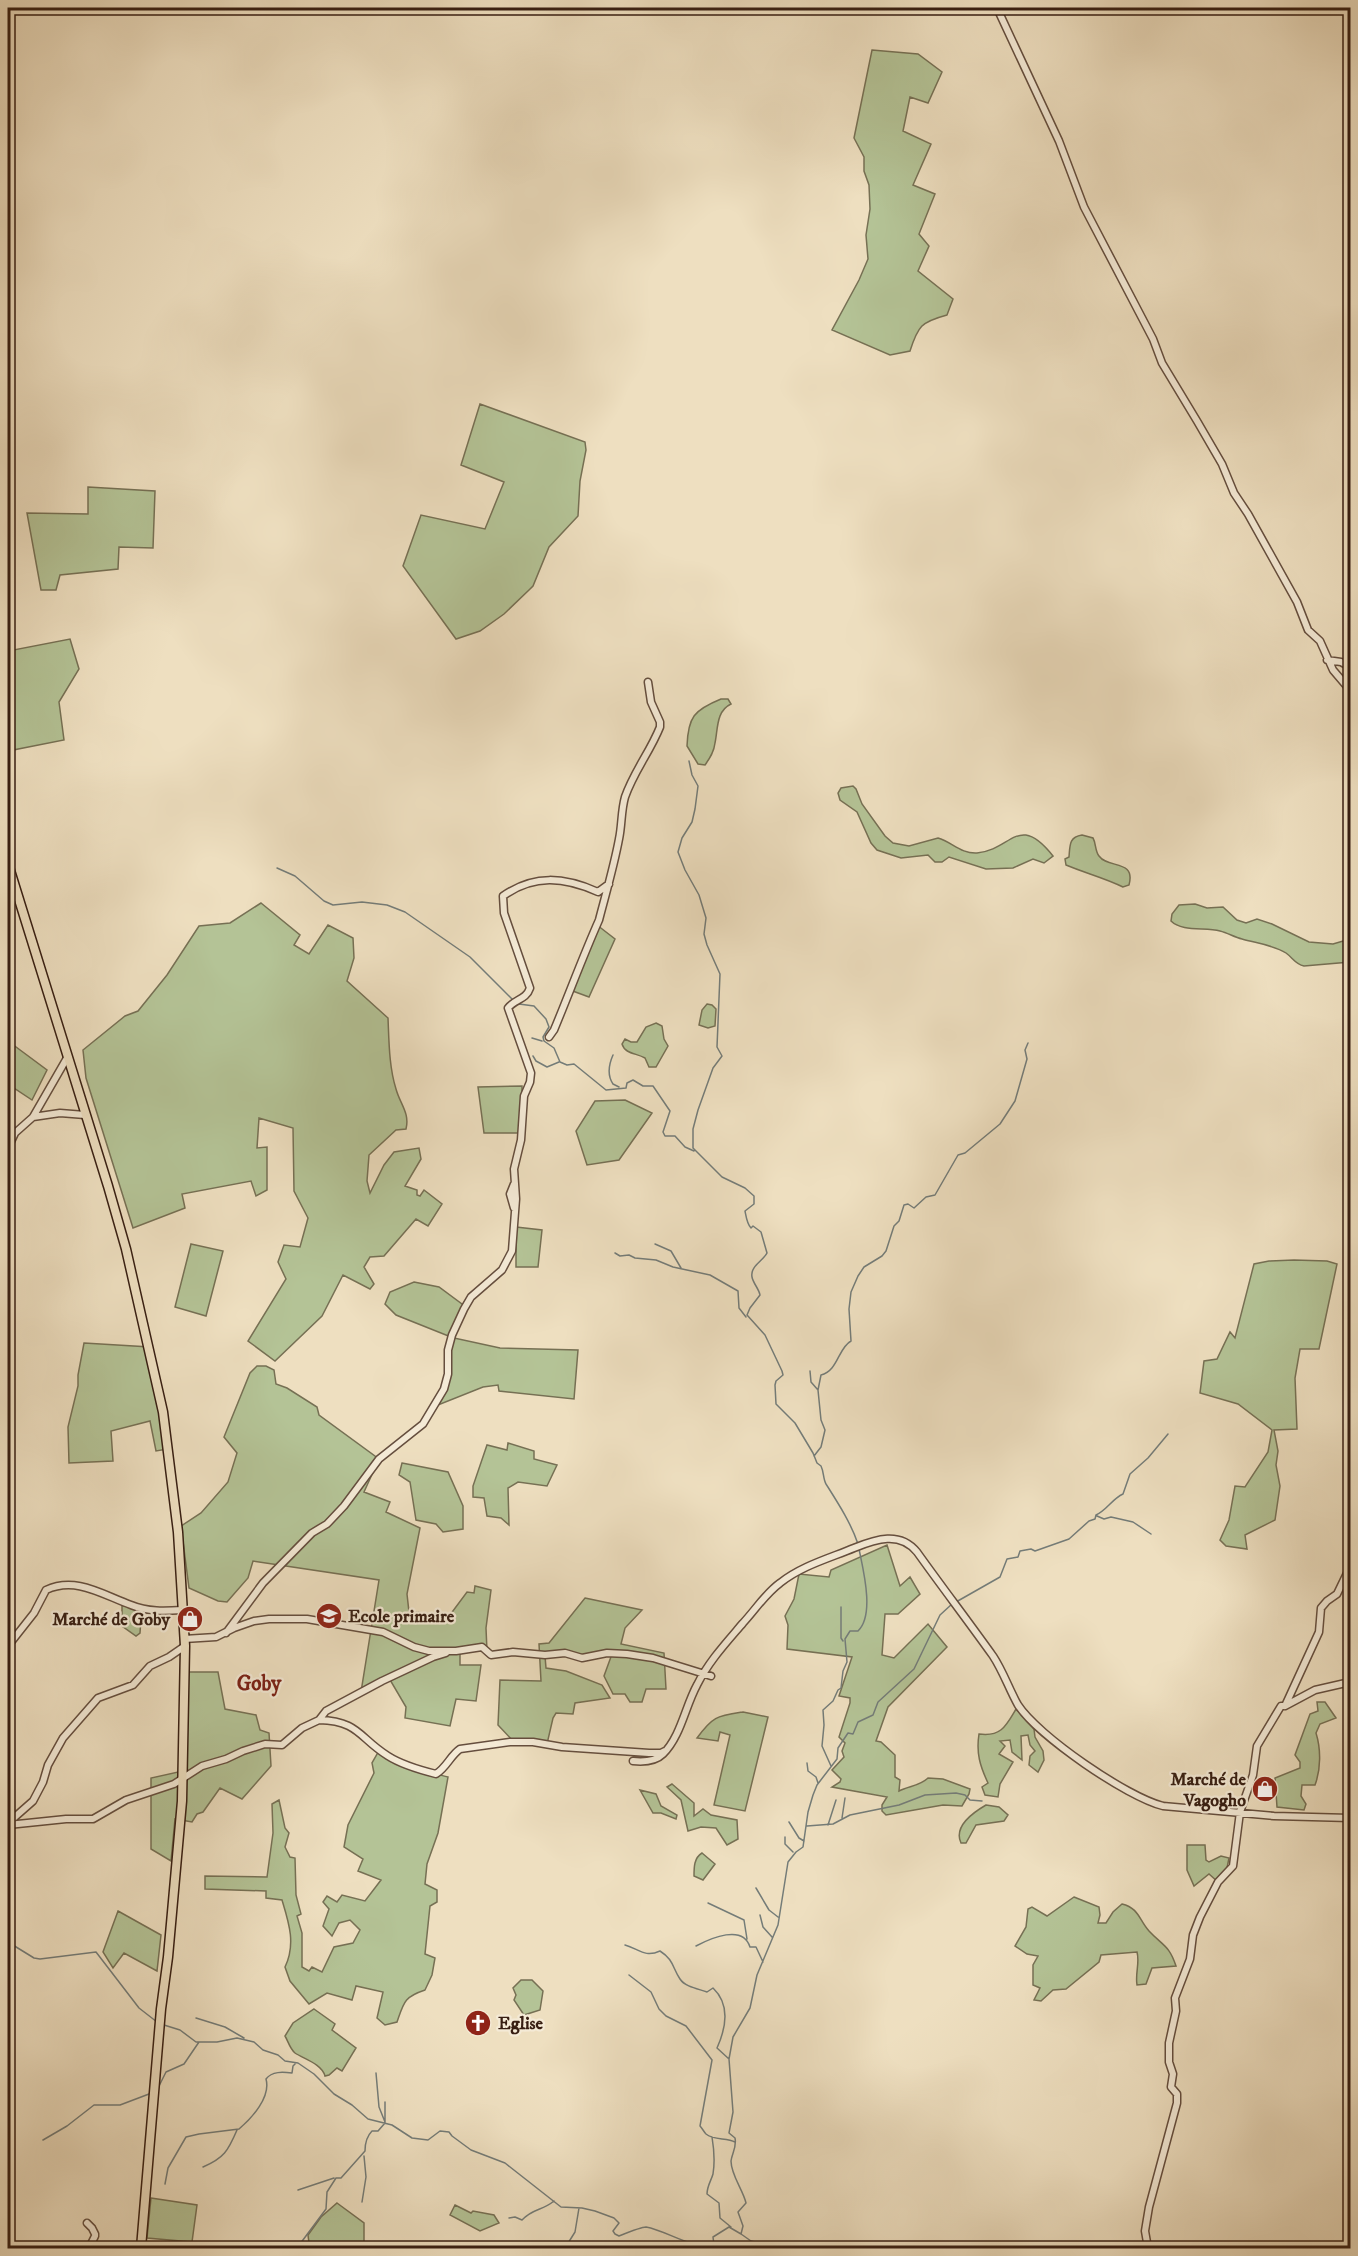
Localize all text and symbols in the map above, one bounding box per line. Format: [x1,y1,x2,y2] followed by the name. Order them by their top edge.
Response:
[314,1601,344,1631] school or university icon: Ecole primaire
[175,1604,205,1634] shop icon: Marché de Goby
[348,1606,455,1628] place label: Ecole primaire
[52,1609,170,1631] place label: Marché de Goby
[237,1671,282,1697] district label: Goby
[1170,1769,1247,1812] place label: Marché de Vagogho
[1250,1774,1280,1804] shop icon: Marché de Vagogho
[463,2008,493,2038] church icon: Eglise
[498,2013,544,2035] place label: Eglise

